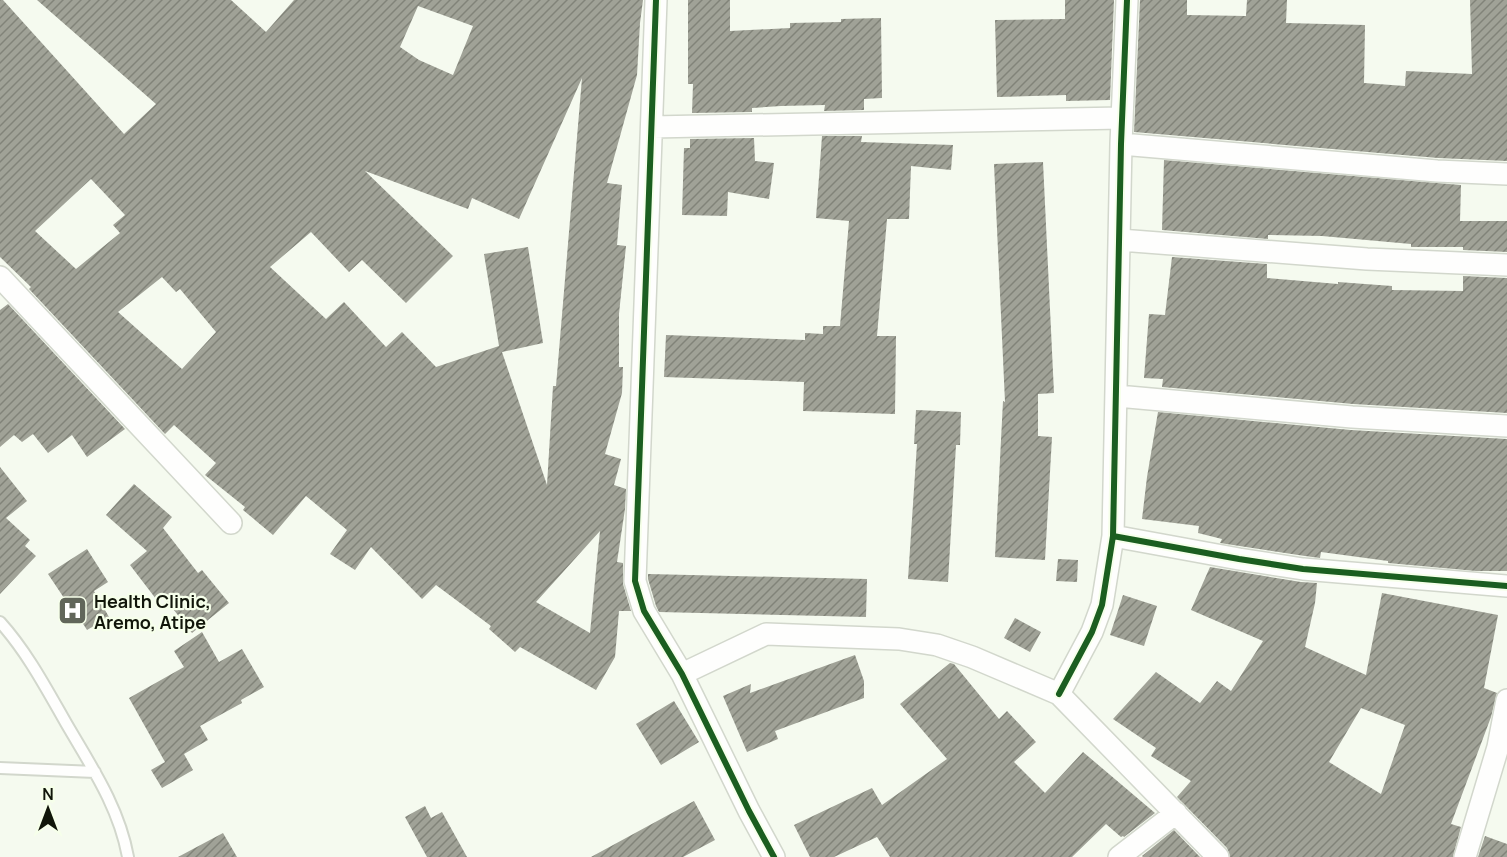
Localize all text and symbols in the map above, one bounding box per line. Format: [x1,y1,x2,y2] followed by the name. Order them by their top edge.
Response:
[94,589,211,634] place label: Health Clinic, Aremo, Atipe
[57,595,89,627] hospital icon: Health Clinic, Aremo, Atipe
[18,779,78,839] north arrow
[42,783,54,805] text: N

